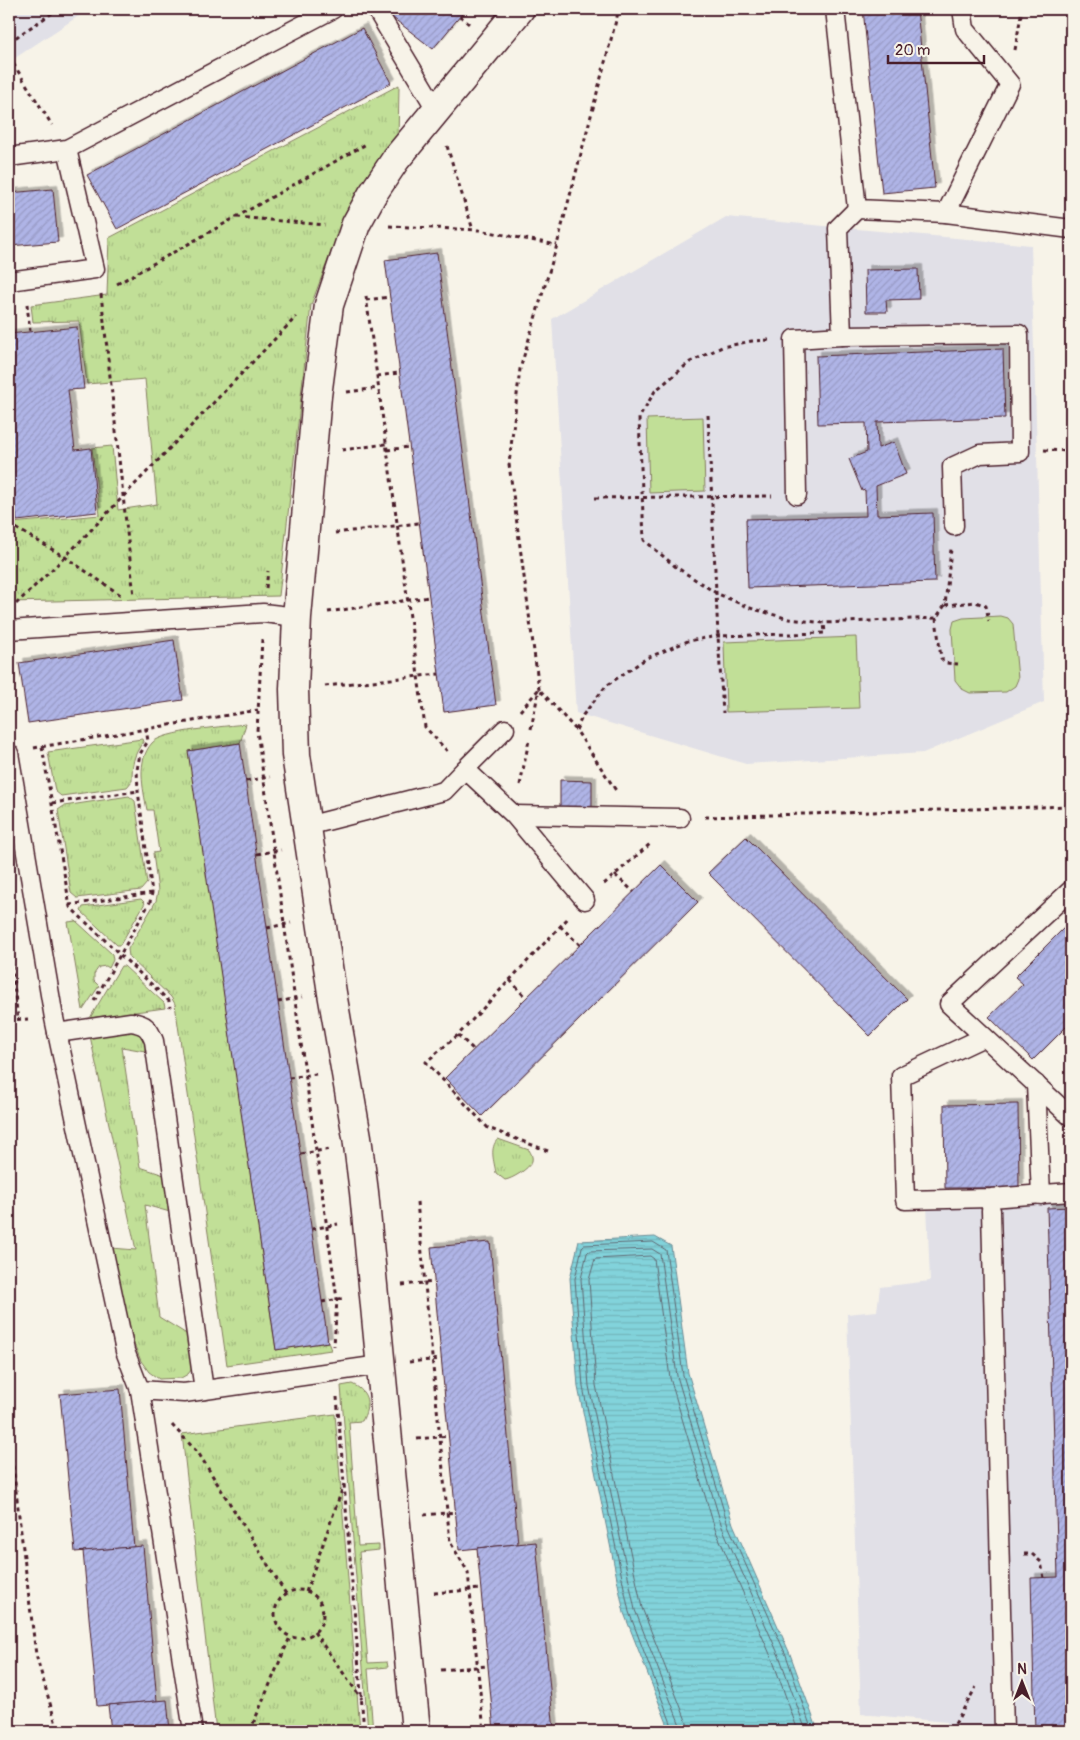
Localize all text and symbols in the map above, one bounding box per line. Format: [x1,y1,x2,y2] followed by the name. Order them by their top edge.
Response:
[888,32,984,64] scale bar
[895,41,930,60] text: 20 m
[998,1658,1048,1708] north arrow
[1017,1661,1027,1678] text: N

